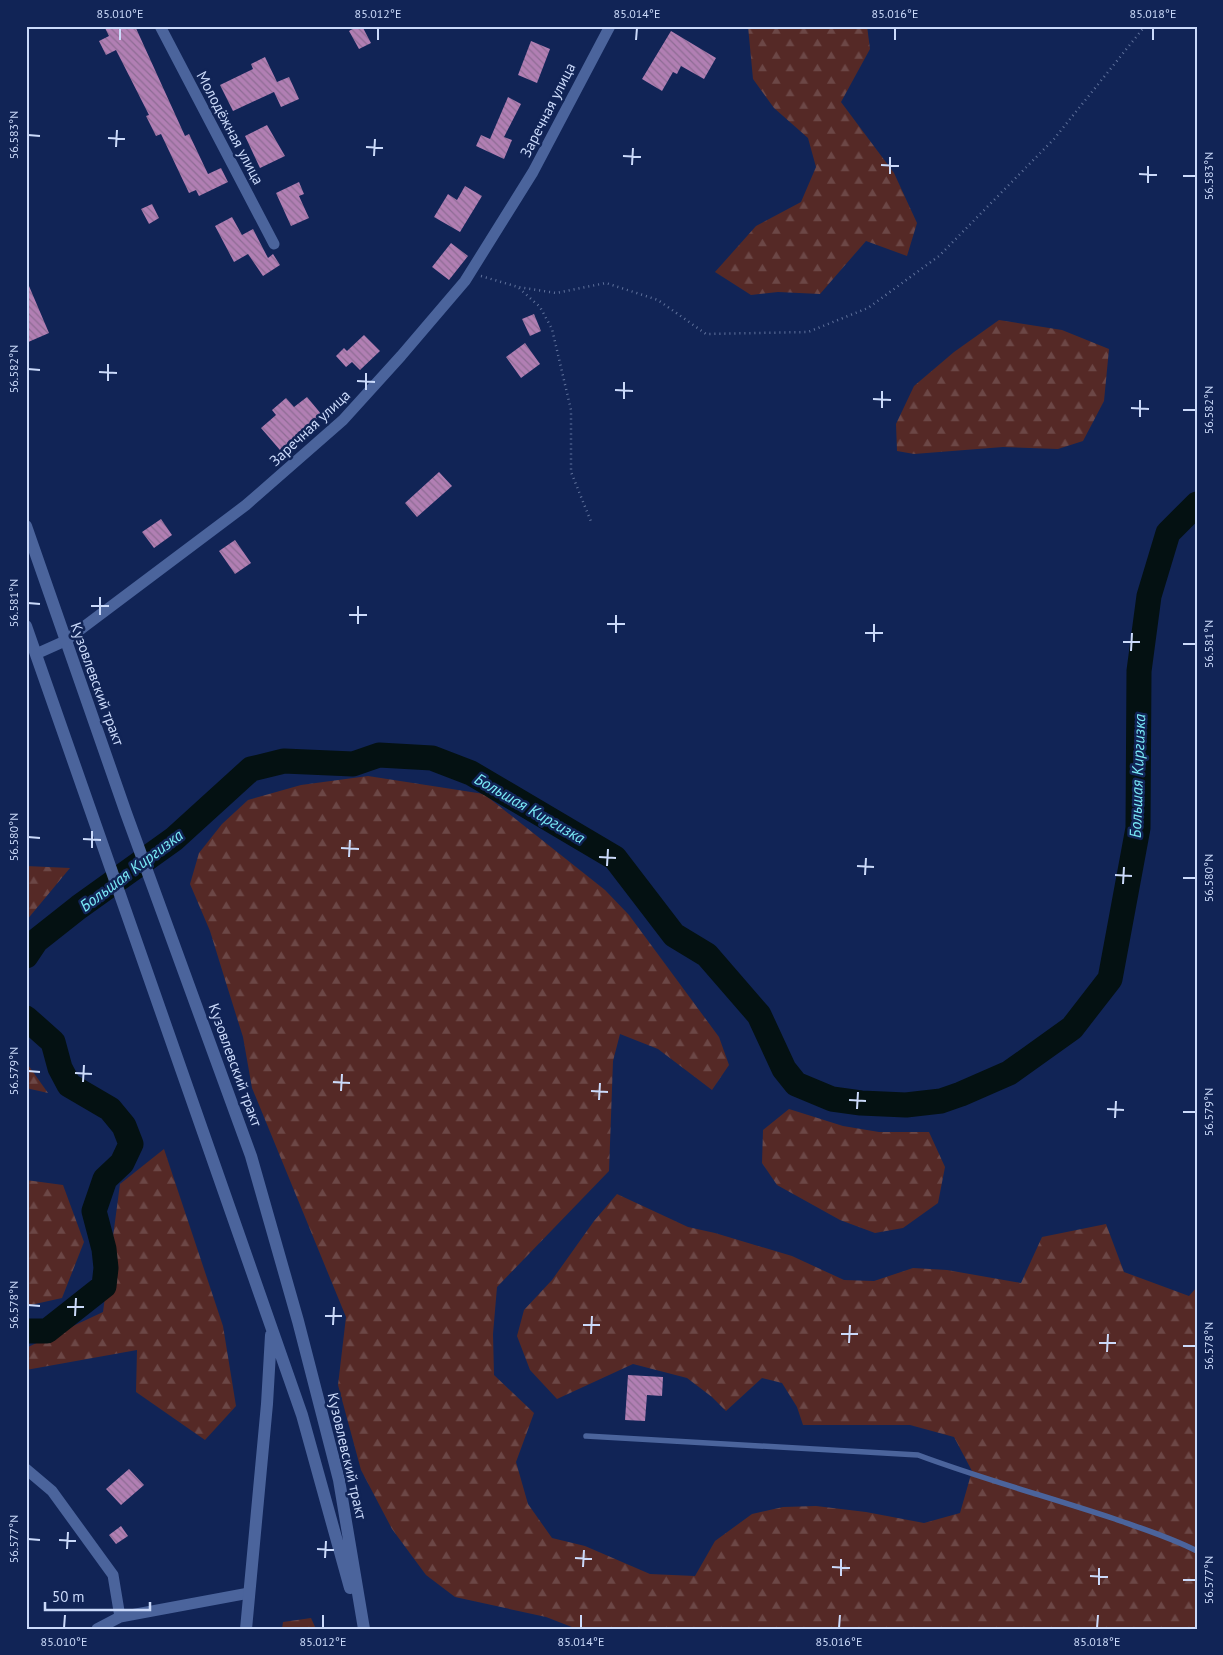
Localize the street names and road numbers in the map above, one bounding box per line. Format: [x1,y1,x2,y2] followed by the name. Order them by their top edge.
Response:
[516,59,580,160] street label: Заречная улица
[193,68,268,188] street label: Молодёжная улица
[265,385,354,470] street label: Заречная улица
[66,620,129,748] street label: Кузовлевский тракт
[204,1001,267,1129] street label: Кузовлевский тракт
[324,1391,371,1521] street label: Кузовлевский тракт

